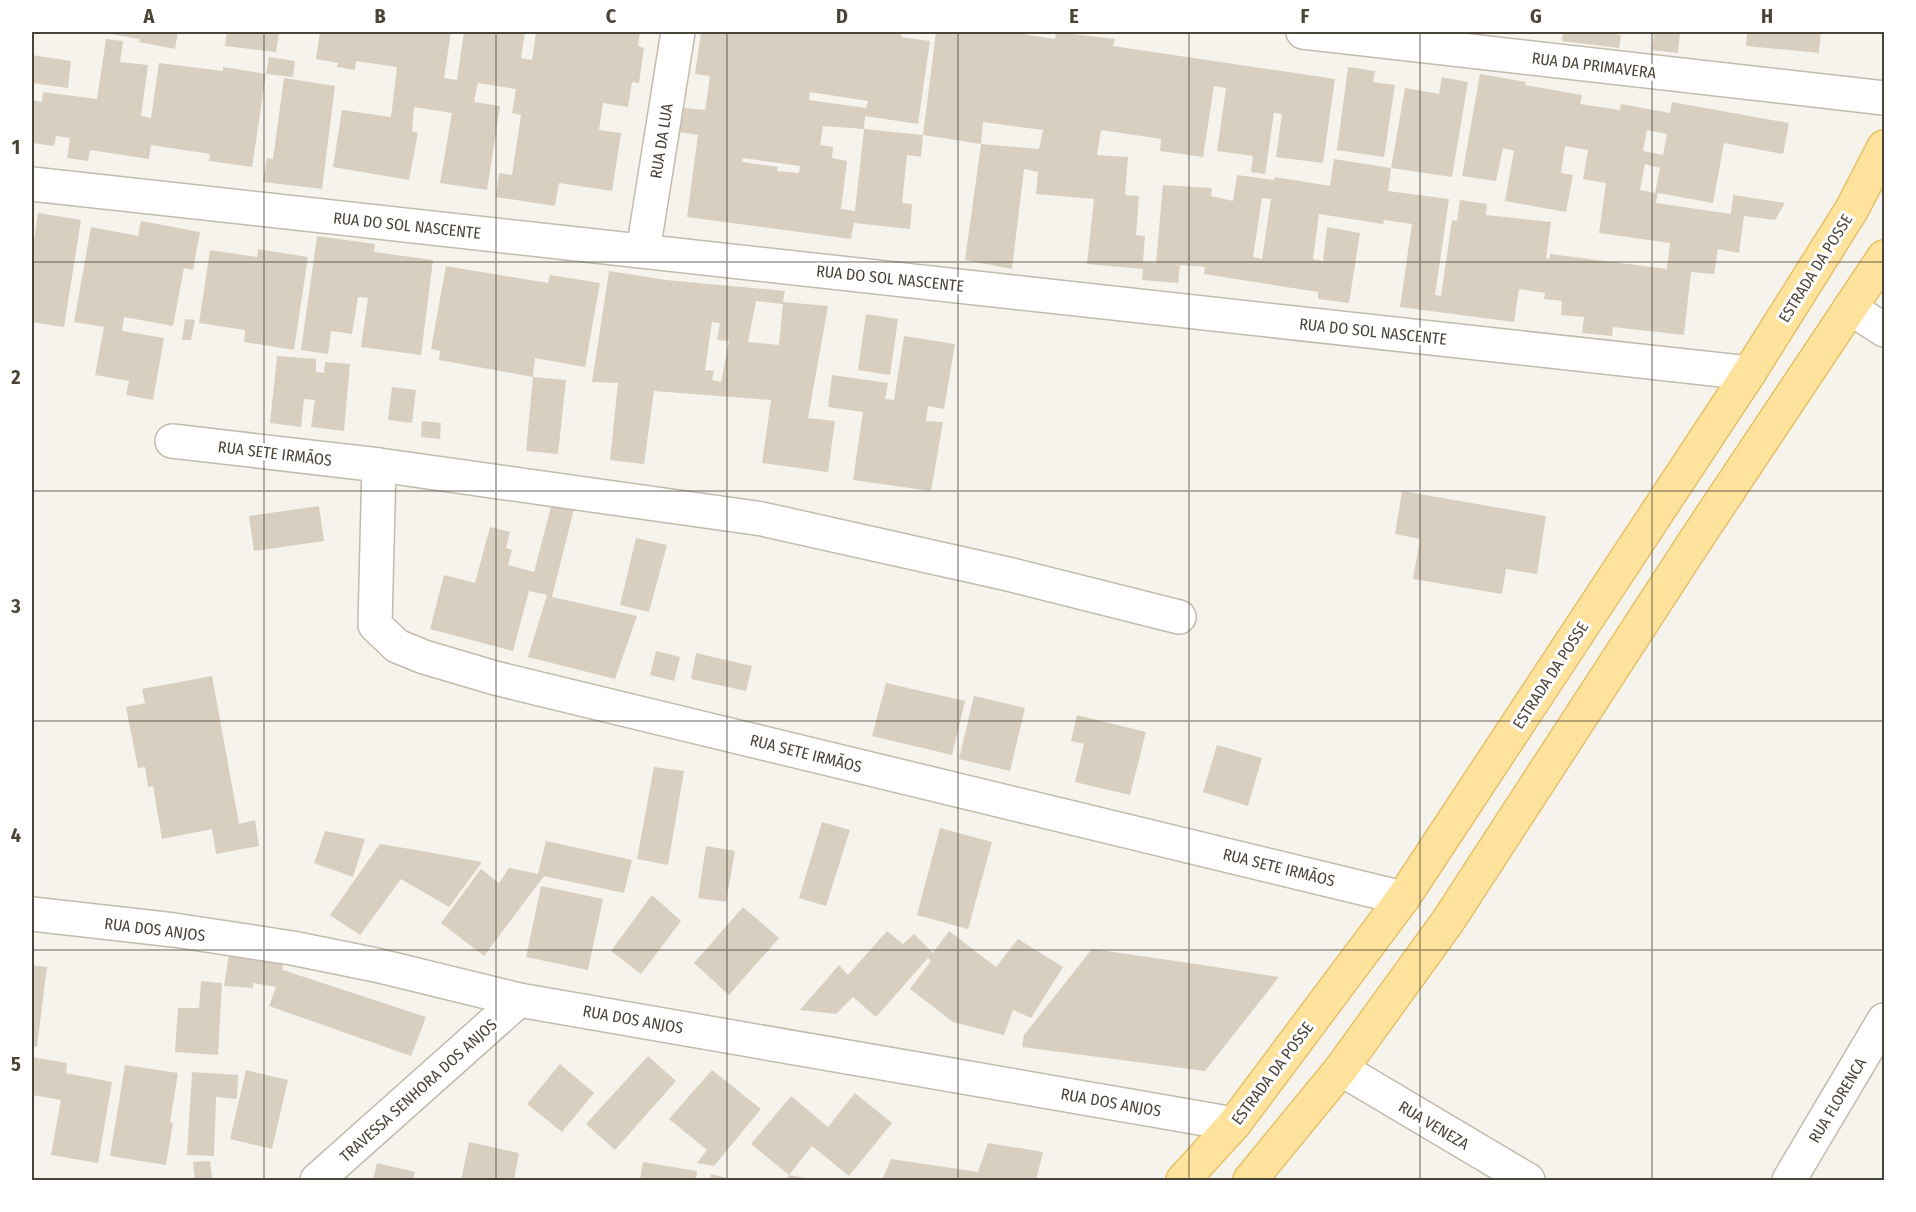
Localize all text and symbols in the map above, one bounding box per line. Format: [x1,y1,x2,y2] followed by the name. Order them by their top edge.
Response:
[143,4,156,28] text: A
[374,4,386,28] text: B
[606,4,617,28] text: C
[836,4,848,28] text: D
[1069,4,1079,28] text: E
[1301,4,1310,28] text: F
[1530,4,1542,28] text: G
[1761,4,1773,28] text: H
[1531,48,1658,83] street label: RUA DA PRIMAVERA
[646,102,677,180] street label: RUA DA LUA
[12,135,20,159] text: 1
[332,208,482,243] street label: RUA DO SOL NASCENTE
[1775,211,1856,326] street label: ESTRADA DA POSSE
[815,261,965,296] street label: RUA DO SOL NASCENTE
[1298,314,1448,349] street label: RUA DO SOL NASCENTE
[10,365,21,389] text: 2
[217,437,333,470] street label: RUA SETE IRMÃOS
[10,594,21,618] text: 3
[1509,618,1592,732] street label: ESTRADA DA POSSE
[748,730,864,777] street label: RUA SETE IRMÃOS
[11,823,21,847] text: 4
[1221,844,1337,891] street label: RUA SETE IRMÃOS
[103,914,207,945] street label: RUA DOS ANJOS
[581,1001,685,1038] street label: RUA DOS ANJOS
[336,1015,501,1166] street label: TRAVESSA SENHORA DOS ANJOS
[1228,1018,1317,1128] street label: ESTRADA DA POSSE
[11,1052,21,1076] text: 5
[1805,1054,1871,1146] street label: RUA FLORENCA
[1059,1084,1163,1121] street label: RUA DOS ANJOS
[1395,1097,1473,1154] street label: RUA VENEZA

